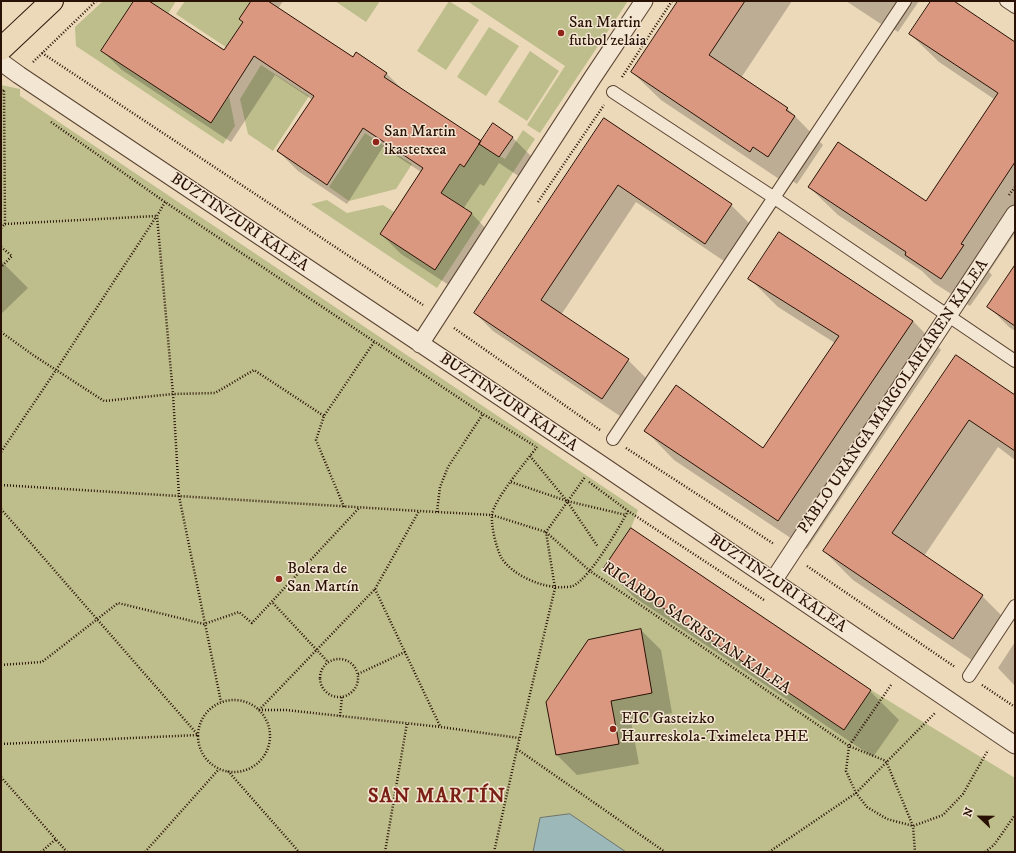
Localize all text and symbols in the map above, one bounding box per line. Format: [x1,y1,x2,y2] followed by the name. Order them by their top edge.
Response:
[569,14,646,52] place label: San Martin futbol zelaia
[556,28,566,38] marker: San Martin futbol zelaia
[384,123,456,161] place label: San Martin ikastetxea
[371,137,381,147] marker: San Martin ikastetxea
[166,170,312,276] street label: BUZTINZURI KALEA
[795,256,993,538] street label: PABLO URANGA MARGOLARIAREN KALEA
[435,350,581,456] street label: BUZTINZURI KALEA
[704,531,850,637] street label: BUZTINZURI KALEA
[598,559,794,699] street label: RICARDO SACRISTAN KALEA
[287,560,359,598] place label: Bolera de San Martín
[274,574,284,584] marker: Bolera de San Martín
[621,710,808,748] place label: EIC Gasteizko Haurreskola-Tximeleta PHE
[608,724,618,734] marker: EIC Gasteizko Haurreskola-Tximeleta PHE
[368,786,506,810] district label: SAN MARTÍN
[960,797,1000,837] north arrow
[961,806,977,819] text: N

